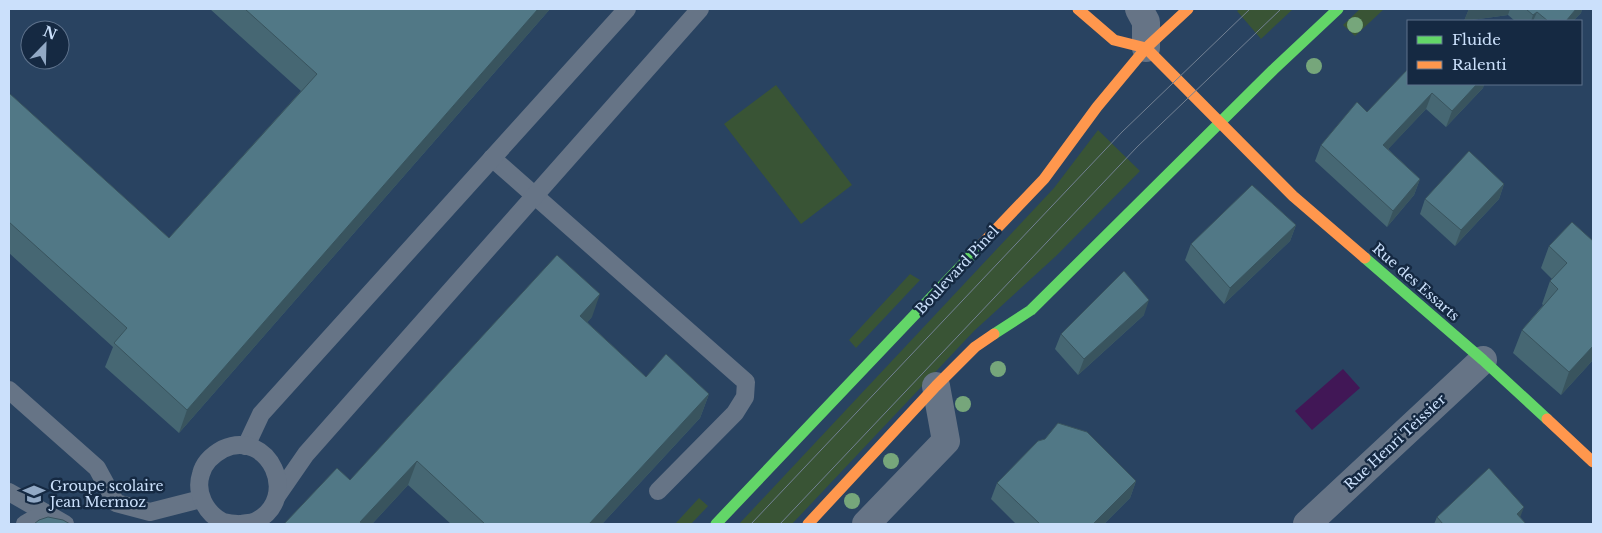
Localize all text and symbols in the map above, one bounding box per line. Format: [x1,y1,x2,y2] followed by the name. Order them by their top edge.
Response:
[20,20,70,70] north arrow
[1407,20,1582,85] legend
[41,22,60,44] text: N
[1452,30,1501,49] text: Fluide
[1452,55,1507,74] text: Ralenti
[911,222,1003,318] street label: Boulevard Pinel
[1369,239,1463,325] street label: Rue des Essarts
[1340,390,1450,494] street label: Rue Henri Teissier
[48,477,163,511] place label: Groupe scolaire Jean Mermoz
[21,481,47,507] school or university icon: Groupe scolaire Jean Mermoz

